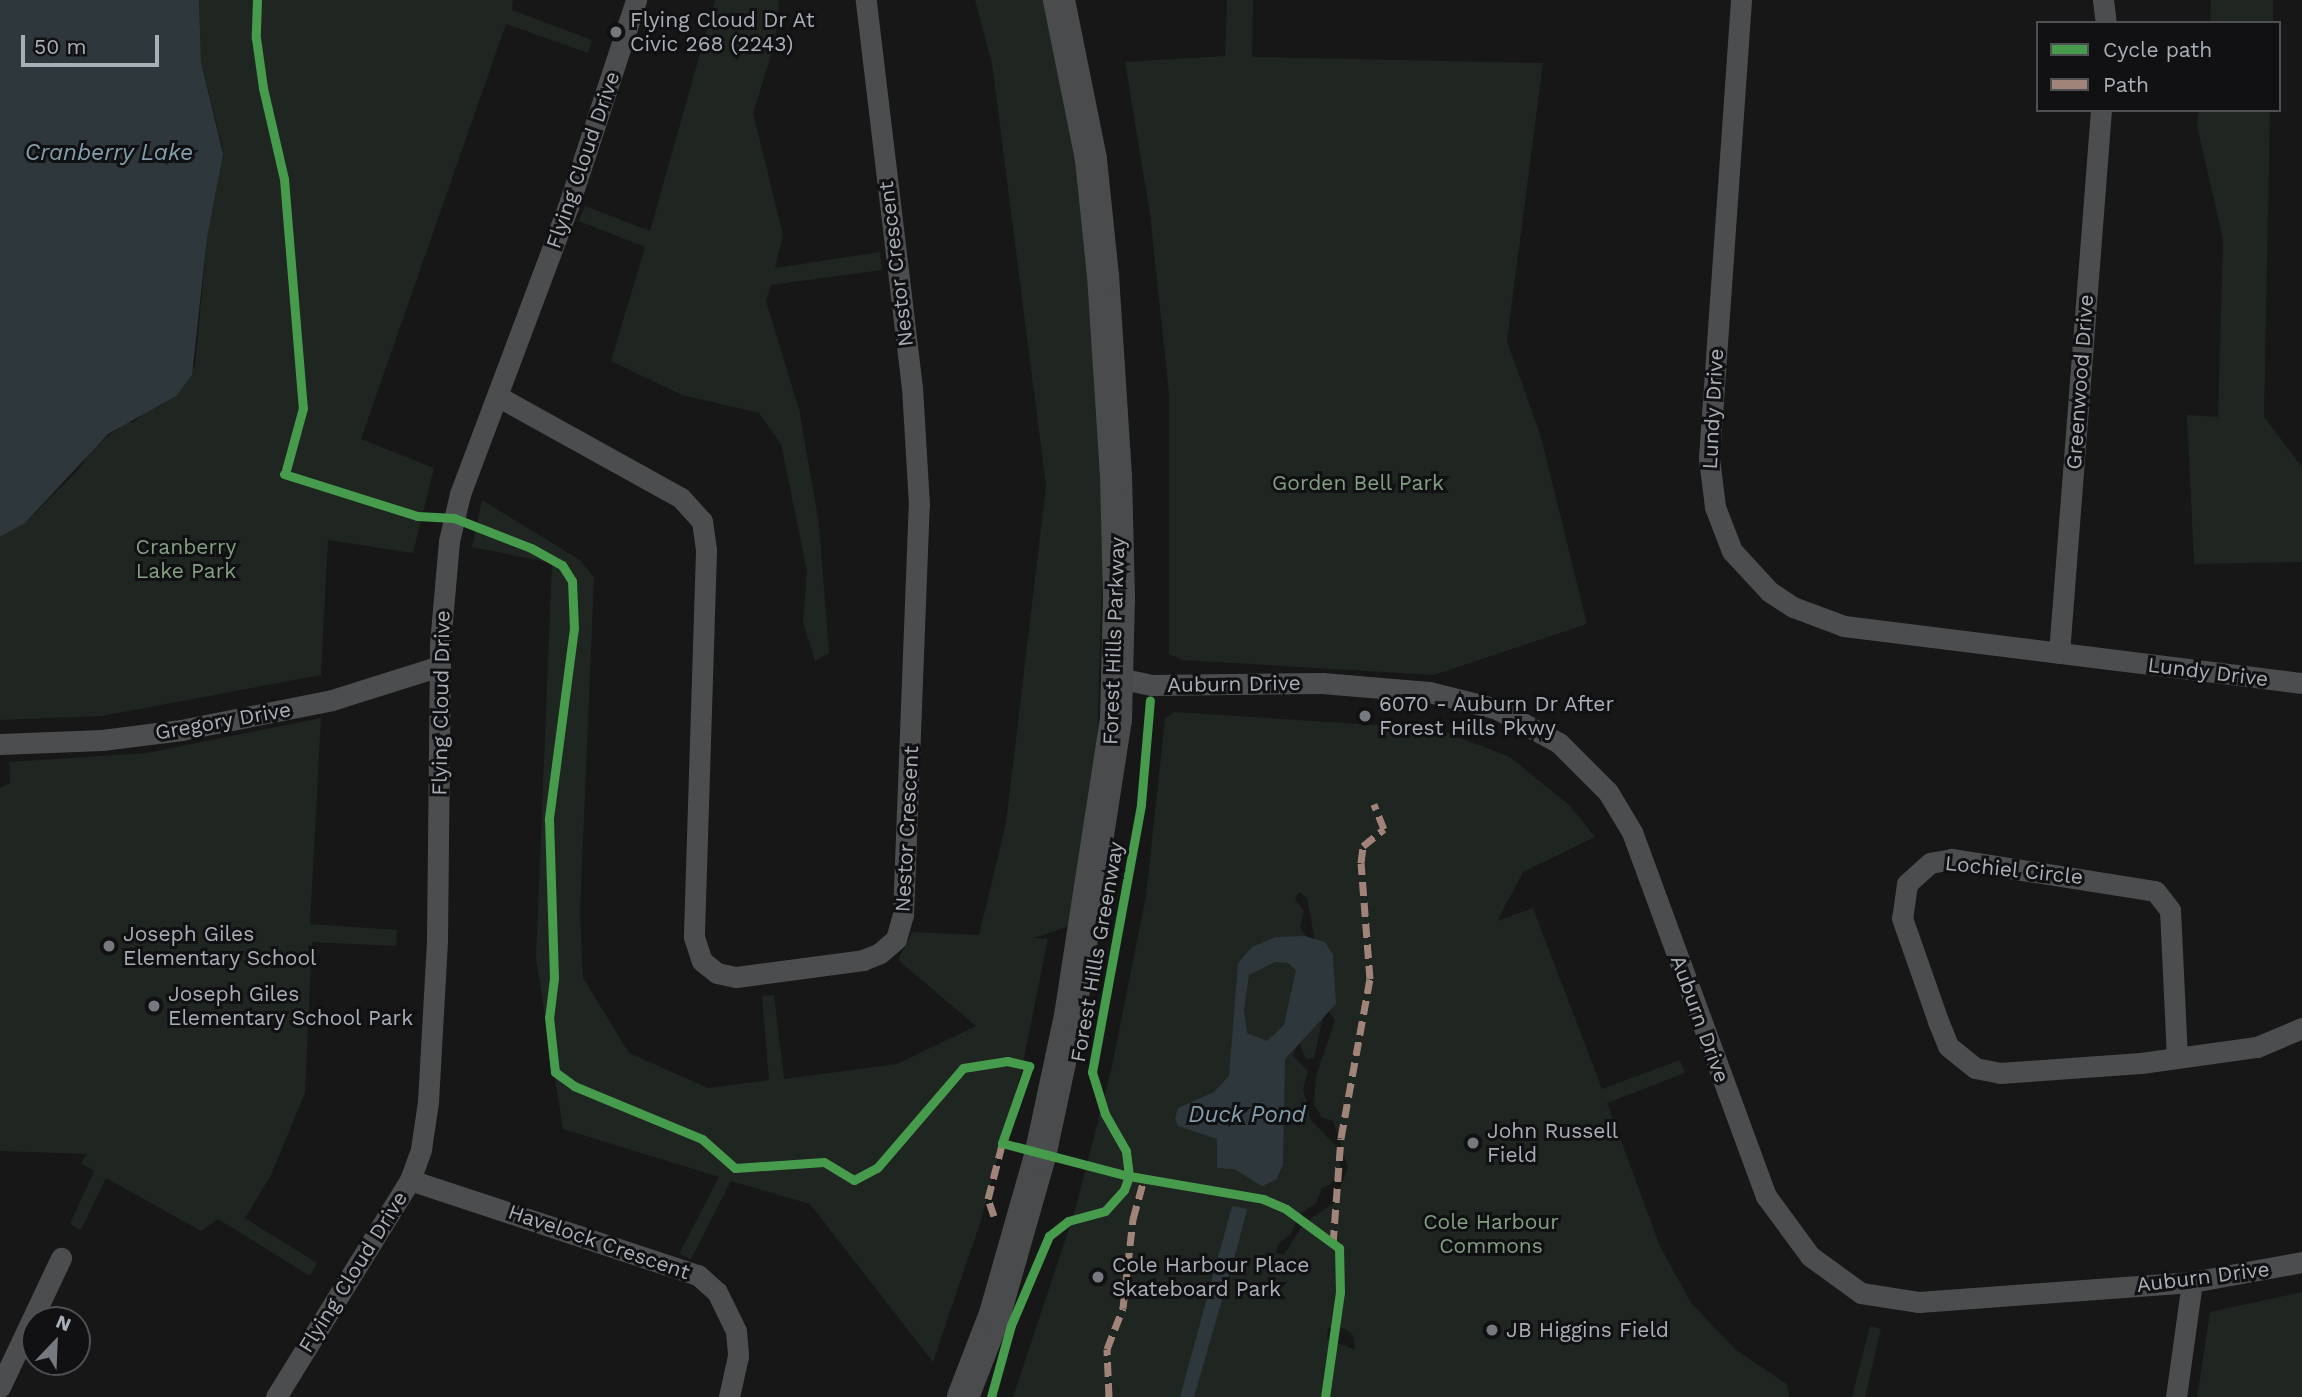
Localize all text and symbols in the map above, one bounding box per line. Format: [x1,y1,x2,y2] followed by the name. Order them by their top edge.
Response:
[630,7,816,57] place label: Flying Cloud Dr At Civic 268 (2243)
[24,21,163,65] scale bar
[2036,21,2281,112] legend
[608,24,624,40] marker: Flying Cloud Dr At Civic 268 (2243)
[34,34,86,59] text: 50 m
[2103,37,2212,62] text: Cycle path
[541,68,625,252] street label: Flying Cloud Drive
[2103,72,2149,97] text: Path
[25,139,193,167] water label: Cranberry Lake
[873,180,919,348] street label: Nestor Crescent
[2061,294,2099,470] street label: Greenwood Drive
[1697,348,1729,470] street label: Lundy Drive
[1272,470,1444,496] park label: Gorden Bell Park
[136,534,236,584] park label: Cranberry Lake Park
[1098,536,1130,746] street label: Forest Hills Parkway
[427,610,455,796] street label: Flying Cloud Drive
[2146,652,2270,692] street label: Lundy Drive
[1167,670,1301,698] street label: Auburn Drive
[1379,691,1616,741] place label: 6070 - Auburn Dr After Forest Hills Pkwy
[153,697,293,745] street label: Gregory Drive
[1357,708,1373,724] marker: 6070 - Auburn Dr After Forest Hills Pkwy
[890,745,924,913] street label: Nestor Crescent
[1065,840,1129,1064] street label: Forest Hills Greenway
[1943,850,2085,890] street label: Lochiel Circle
[123,921,317,971] place label: Joseph Giles Elementary School
[101,938,117,954] marker: Joseph Giles Elementary School
[1665,952,1735,1086] street label: Auburn Drive
[168,981,414,1031] place label: Joseph Giles Elementary School Park
[146,998,162,1014] marker: Joseph Giles Elementary School Park
[1188,1101,1306,1129] water label: Duck Pond
[1487,1118,1618,1168] place label: John Russell Field
[1465,1135,1481,1151] marker: John Russell Field
[293,1187,413,1357] street label: Flying Cloud Drive
[505,1199,693,1285] street label: Havelock Crescent
[1423,1209,1559,1259] park label: Cole Harbour Commons
[1112,1252,1310,1302] place label: Cole Harbour Place Skateboard Park
[2135,1256,2271,1298] street label: Auburn Drive
[1090,1269,1106,1285] marker: Cole Harbour Place Skateboard Park
[21,1306,91,1376] north arrow
[53,1310,75,1336] text: N
[1506,1317,1669,1343] place label: JB Higgins Field
[1484,1322,1500,1338] marker: JB Higgins Field

